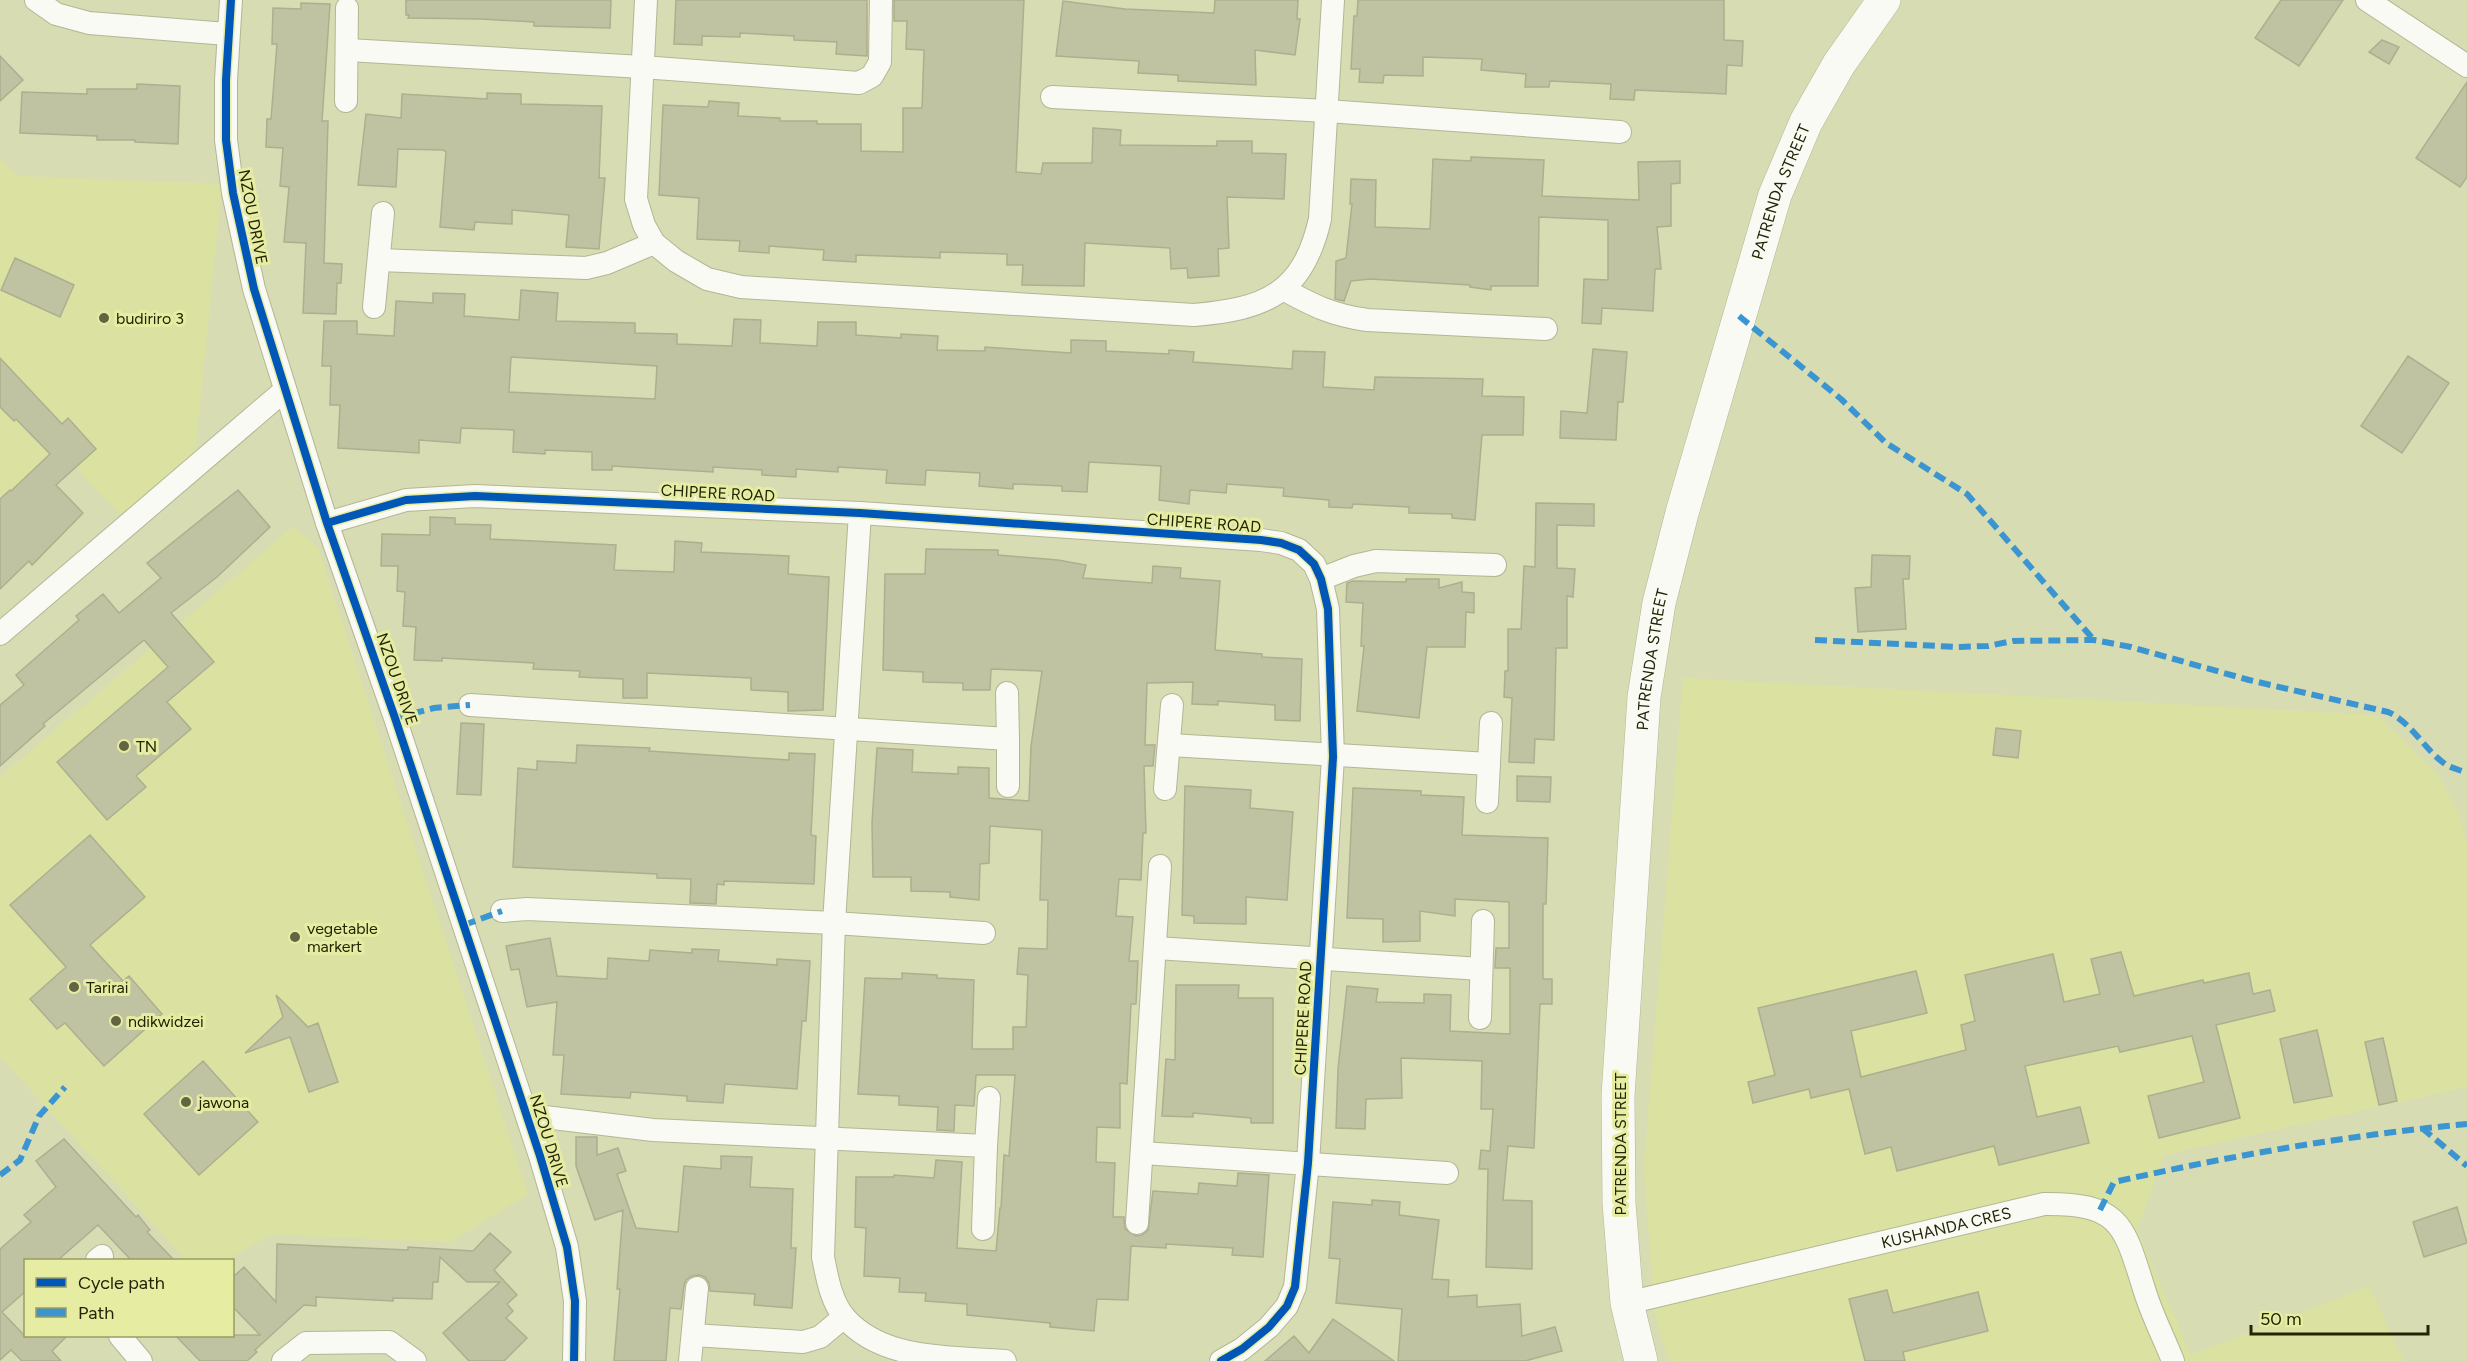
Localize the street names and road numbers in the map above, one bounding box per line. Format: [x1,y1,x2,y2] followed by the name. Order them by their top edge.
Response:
[1747,121,1814,262] street label: PATRENDA STREET
[234,168,272,266] street label: NZOU DRIVE
[660,481,776,505] street label: CHIPERE ROAD
[1146,510,1262,536] street label: CHIPERE ROAD
[1632,586,1672,731] street label: PATRENDA STREET
[372,630,422,728] street label: NZOU DRIVE
[1291,960,1315,1076] street label: CHIPERE ROAD
[1611,1072,1630,1215] street label: PATRENDA STREET
[526,1092,572,1190] street label: NZOU DRIVE
[1879,1203,2013,1252] street label: KUSHANDA CRES

